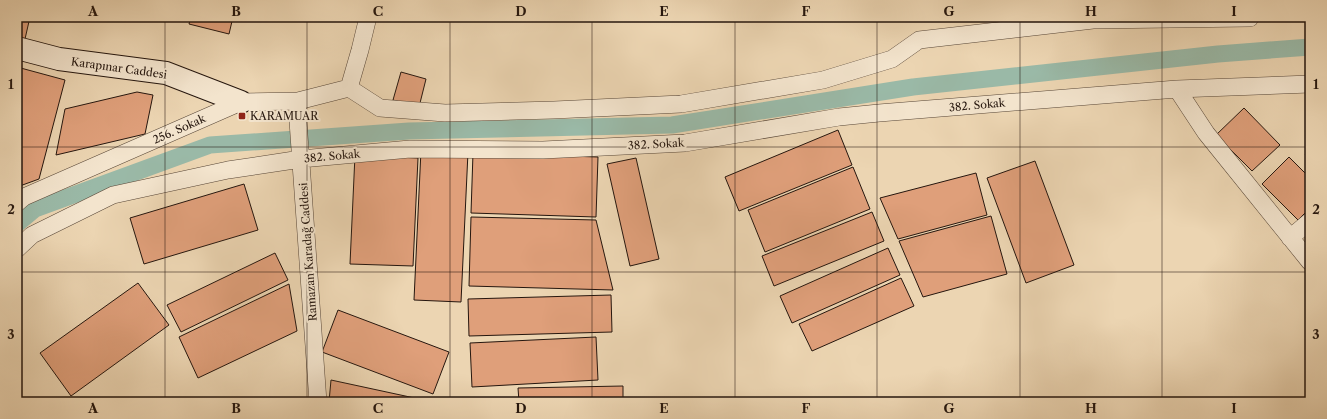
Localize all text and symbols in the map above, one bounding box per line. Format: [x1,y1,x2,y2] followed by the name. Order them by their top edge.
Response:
[87,3,99,19] text: A
[231,3,241,19] text: B
[373,3,383,19] text: C
[515,3,527,19] text: D
[659,3,669,19] text: E
[802,3,811,19] text: F
[943,3,955,19] text: G
[1085,3,1097,19] text: H
[1231,3,1237,19] text: I
[70,54,169,82] street label: Karapınar Caddesi
[8,76,14,92] text: 1
[1313,76,1319,92] text: 1
[948,96,1006,114] street label: 382. Sokak
[250,109,319,123] place label: KARAMUAR
[150,111,208,147] street label: 256. Sokak
[237,111,247,121] marker: KARAMUAR
[628,136,685,152] street label: 382. Sokak
[303,147,361,165] street label: 382. Sokak
[296,182,320,322] street label: Ramazan Karadağ Caddesi
[7,201,15,217] text: 2
[1312,201,1320,217] text: 2
[7,326,15,342] text: 3
[1312,326,1320,342] text: 3
[87,400,99,416] text: A
[231,400,241,416] text: B
[373,400,383,416] text: C
[515,400,527,416] text: D
[659,400,669,416] text: E
[802,400,811,416] text: F
[943,400,955,416] text: G
[1085,400,1097,416] text: H
[1231,400,1237,416] text: I

